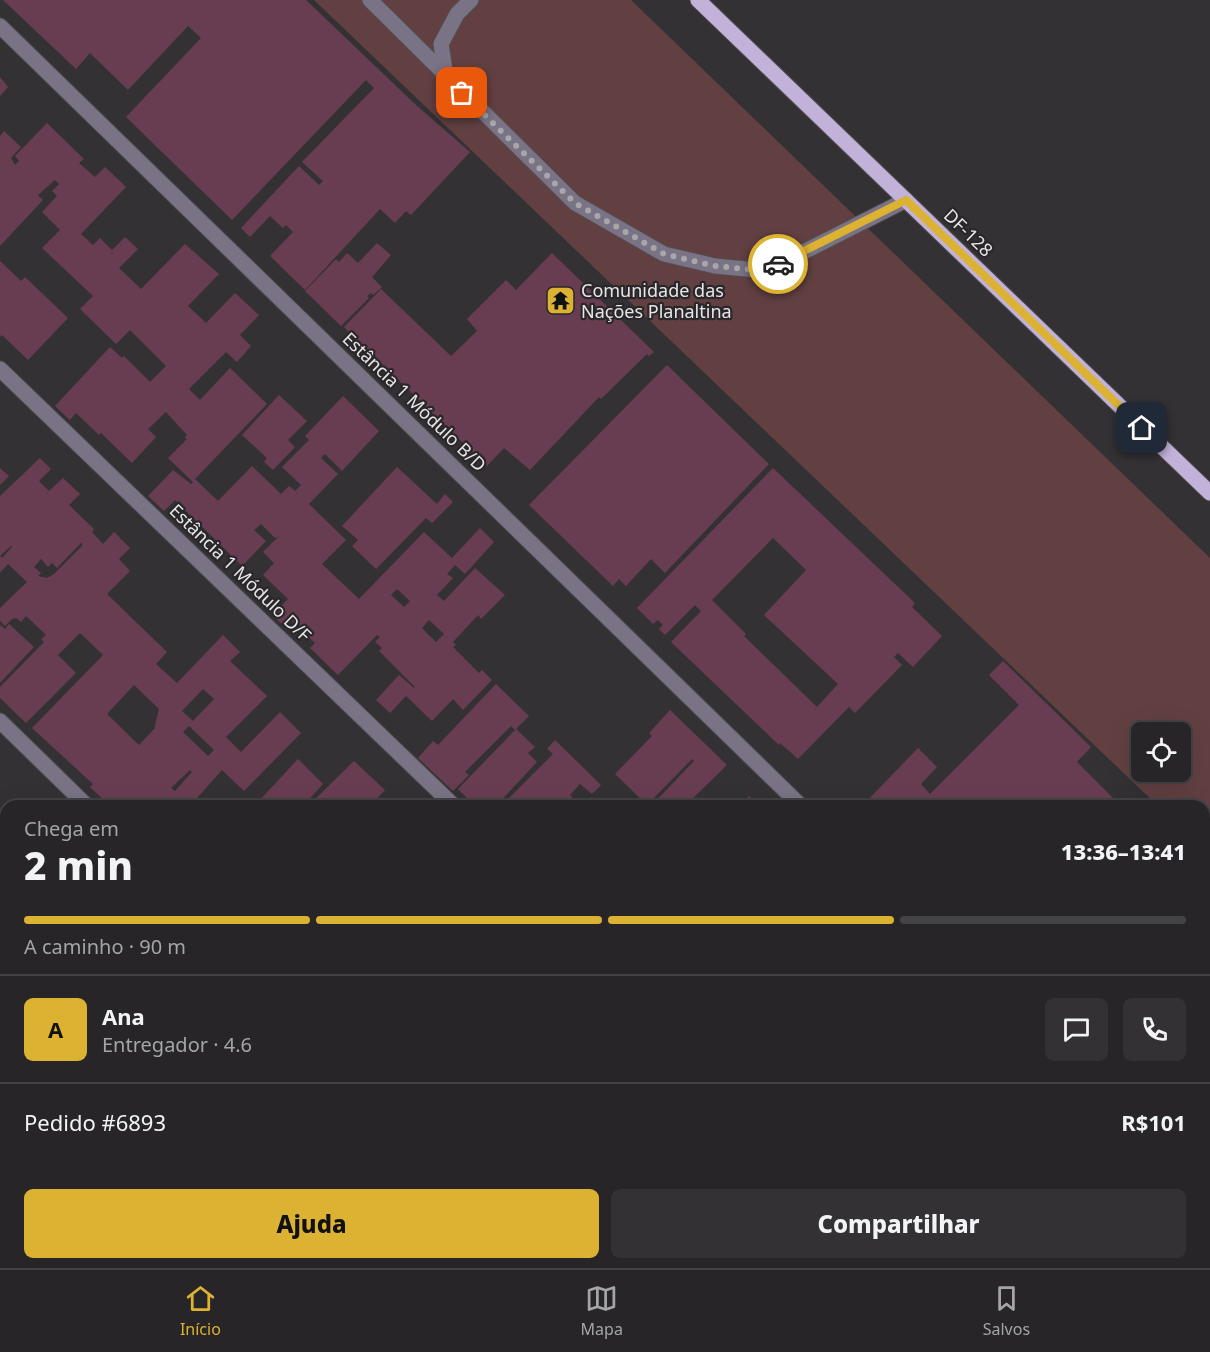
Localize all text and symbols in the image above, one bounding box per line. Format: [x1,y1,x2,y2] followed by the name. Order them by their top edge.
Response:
[436,67,487,118] pin
[445,76,478,109] icon: bag
[939,203,998,261] street label: DF-128
[748,234,808,294] courier
[762,248,795,281] icon: car
[581,278,732,323] place label: Comunidade das Nações Planaltina
[544,285,576,317] temple icon: Comunidade das Nações Planaltina
[338,326,492,476] street label: Estância 1 Módulo B/D
[1116,402,1167,453] pin
[1125,411,1158,444] icon: home
[165,498,317,646] street label: Estância 1 Módulo D/F
[1131,722,1191,782] map controls
[1131,722,1191,782] button: locate
[24,815,119,842] text: Chega em
[1061,836,1186,866] text: 13:36–13:41
[24,838,133,891] text: 2 min
[24,933,186,960] text: A caminho · 90 m
[1045,998,1108,1061] button: chat
[1123,998,1186,1061] button: phone
[102,1001,145,1031] text: Ana
[48,1014,63,1044] text: A
[102,1031,252,1058] text: Entregador · 4.6
[24,1107,166,1137] text: Pedido #6893
[1121,1107,1186,1137] text: R$101
[24,1189,599,1258] button: Ajuda
[611,1189,1186,1258] button: Compartilhar
[180,1282,221,1340] tab: Início
[581,1282,623,1340] tab: Mapa
[983,1282,1030,1340] tab: Salvos

